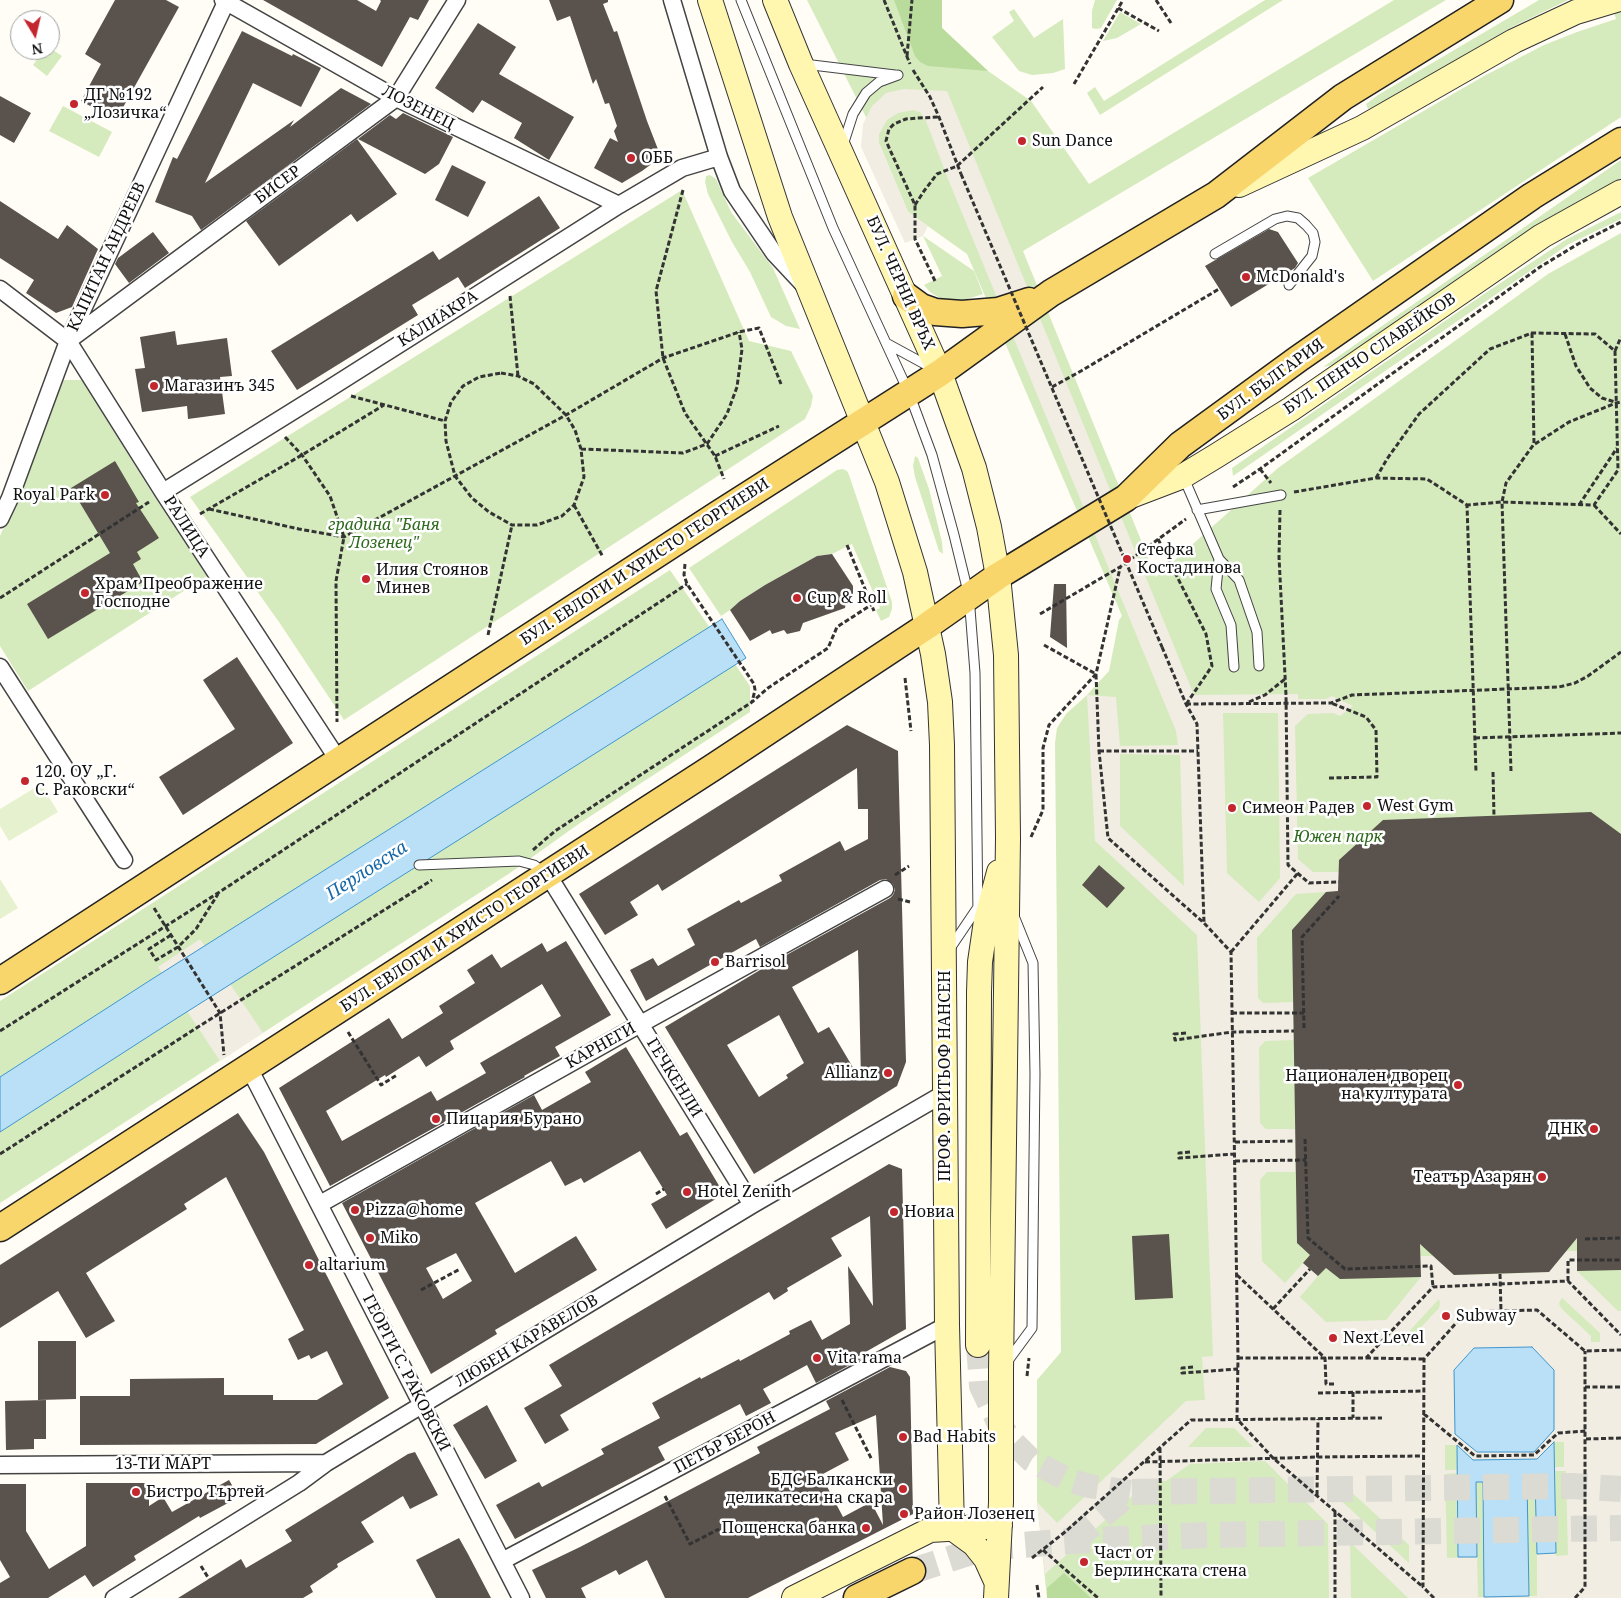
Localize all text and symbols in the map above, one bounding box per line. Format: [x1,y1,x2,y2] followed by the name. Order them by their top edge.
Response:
[10,10,60,60] north arrow
[30,39,44,60] text: N
[379,82,457,134] street label: ЛОЗЕНЕЦ
[84,85,166,123] place label: ДГ №192 „Лозичка“
[68,98,80,110] marker: ДГ №192 „Лозичка“
[1032,131,1113,151] place label: Sun Dance
[1016,135,1028,147] marker: Sun Dance
[641,148,673,168] place label: ОББ
[625,152,637,164] marker: ОББ
[251,162,305,208] street label: БИСЕР
[64,179,150,335] street label: КАПИТАН АНДРЕЕВ
[862,213,938,353] street label: БУЛ. ЧЕРНИ ВРЪХ
[1256,267,1345,287] place label: McDonald's
[1240,271,1252,283] marker: McDonald's
[394,287,482,351] street label: КАЛИАКРА
[1280,289,1460,419] street label: БУЛ. ПЕНЧО СЛАВЕЙКОВ
[1214,335,1328,425] street label: БУЛ. БЪЛГАРИЯ
[164,376,275,396] place label: Магазинъ 345
[148,380,160,392] marker: Магазинъ 345
[517,474,773,650] street label: БУЛ. ЕВЛОГИ И ХРИСТО ГЕОРГИЕВИ
[13,485,95,505] place label: Royal Park
[99,489,111,501] marker: Royal Park
[159,493,213,561] street label: РАЛИЦА
[328,515,440,553] park label: градина "Баня Лозенец"
[1137,540,1242,578] place label: Стефка Костадинова
[1121,553,1133,565] marker: Стефка Костадинова
[376,560,488,598] place label: Илия Стоянов Минев
[360,573,372,585] marker: Илия Стоянов Минев
[95,574,263,612] place label: Храм Преображение Господне
[79,587,91,599] marker: Храм Преображение Господне
[807,588,887,608] place label: Cup & Roll
[791,592,803,604] marker: Cup & Roll
[35,762,135,800] place label: 120. ОУ „Г. С. Раковски“
[19,775,31,787] marker: 120. ОУ „Г. С. Раковски“
[1377,796,1454,816] place label: West Gym
[1242,798,1355,818] place label: Симеон Радев
[1361,800,1373,812] marker: West Gym
[1226,802,1238,814] marker: Симеон Радев
[1293,827,1383,847] park label: Южен парк
[322,837,412,905] water label: Перловска
[337,841,593,1017] street label: БУЛ. ЕВЛОГИ И ХРИСТО ГЕОРГИЕВИ
[725,952,786,972] place label: Barrisol
[709,956,721,968] marker: Barrisol
[935,970,955,1182] street label: ПРОФ. ФРИТЬОФ НАНСЕН
[563,1019,639,1073] street label: КАРНЕГИ
[642,1035,706,1121] street label: ГЕЧКЕНЛИ
[824,1063,878,1083] place label: Allianz
[1285,1066,1448,1104] place label: Национален дворец на културата
[882,1067,894,1079] marker: Allianz
[1452,1079,1464,1091] marker: Национален дворец на културата
[446,1109,582,1129] place label: Пицария Бурано
[430,1113,442,1125] marker: Пицария Бурано
[1548,1119,1584,1139] place label: ДНК
[1588,1123,1600,1135] marker: ДНК
[1414,1167,1532,1187] place label: Театър Азарян
[1536,1171,1548,1183] marker: Театър Азарян
[697,1182,791,1202] place label: Hotel Zenith
[681,1186,693,1198] marker: Hotel Zenith
[365,1200,463,1220] place label: Pizza@home
[904,1202,955,1222] place label: Новиа
[349,1204,361,1216] marker: Pizza@home
[888,1206,900,1218] marker: Новиа
[380,1228,418,1248] place label: Miko
[364,1232,376,1244] marker: Miko
[319,1255,386,1275] place label: altarium
[303,1259,315,1271] marker: altarium
[358,1291,454,1455] street label: ГЕОРГИ С. РАКОВСКИ
[452,1291,602,1391] street label: ЛЮБЕН КАРАВЕЛОВ
[1456,1306,1516,1326] place label: Subway
[1440,1310,1452,1322] marker: Subway
[1343,1328,1424,1348] place label: Next Level
[1327,1332,1339,1344] marker: Next Level
[827,1348,902,1368] place label: Vita rama
[811,1352,823,1364] marker: Vita rama
[671,1408,779,1478] street label: ПЕТЪР БЕРОН
[913,1427,996,1447] place label: Bad Habits
[897,1431,909,1443] marker: Bad Habits
[115,1454,211,1474] street label: 13-ТИ МАРТ
[726,1470,893,1508] place label: БДС Балкански деликатеси на скара
[146,1482,265,1502] place label: Бистро Търтей
[897,1483,909,1495] marker: БДС Балкански деликатеси на скара
[130,1486,142,1498] marker: Бистро Търтей
[914,1504,1035,1524] place label: Район Лозенец
[898,1508,910,1520] marker: Район Лозенец
[721,1518,856,1538] place label: Пощенска банка
[860,1522,872,1534] marker: Пощенска банка
[1094,1543,1247,1581] place label: Част от Берлинската стена
[1078,1556,1090,1568] marker: Част от Берлинската стена

